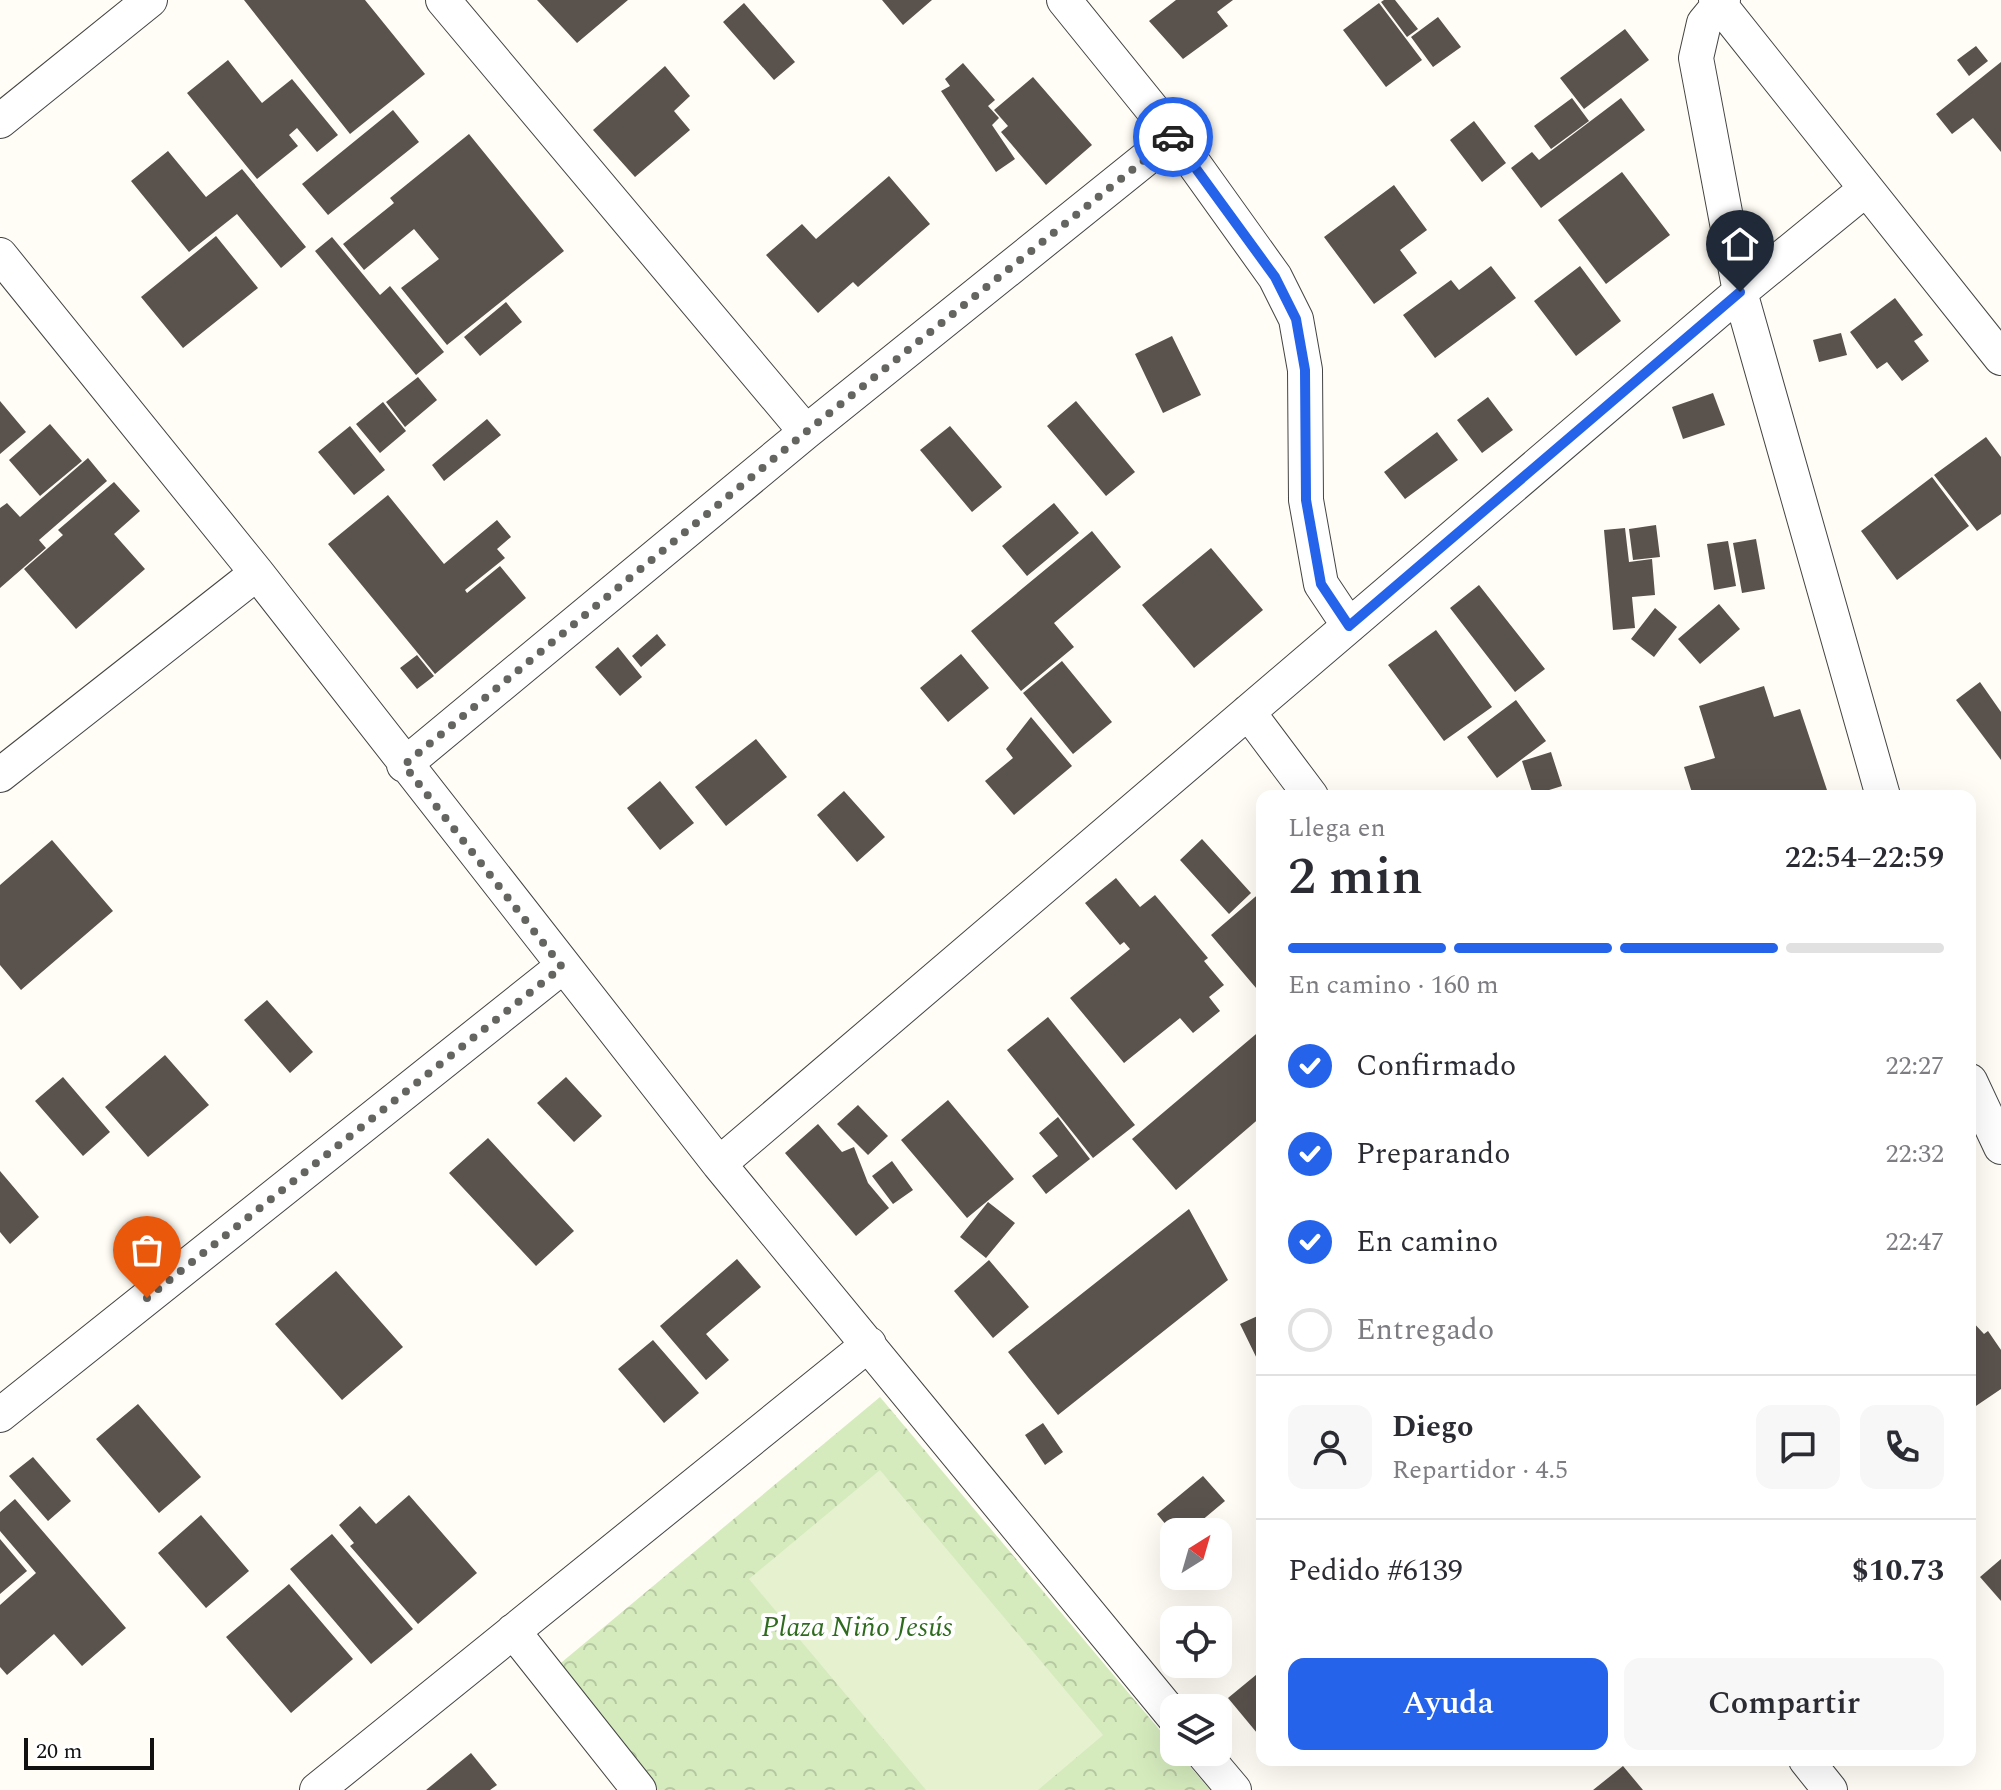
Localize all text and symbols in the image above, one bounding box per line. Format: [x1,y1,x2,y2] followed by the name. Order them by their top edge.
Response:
[1133,97,1213,177] courier
[1151,115,1195,159] icon: car
[1706,210,1774,292] pin
[1718,222,1762,266] icon: home
[1288,808,1386,848] text: Llega en
[1785,835,1944,881] text: 22:54–22:59
[1288,838,1423,917] text: 2 min
[1288,965,1499,1005] text: En camino · 160 m
[1356,1043,1516,1089] text: Confirmado
[1288,1044,1332,1088] icon: check
[1885,1046,1944,1086] text: 22:27
[1356,1131,1510,1177] text: Preparando
[1288,1132,1332,1176] icon: check
[1885,1134,1944,1174] text: 22:32
[113,1216,181,1298] pin
[1356,1219,1498,1265] text: En camino
[1288,1220,1332,1264] icon: check
[1885,1222,1944,1262] text: 22:47
[125,1228,169,1272] icon: bag
[1356,1307,1494,1353] text: Entregado
[1392,1404,1473,1450] text: Diego
[1288,1405,1372,1489] button: person
[1756,1405,1840,1489] button: chat
[1860,1405,1944,1489] button: phone
[1392,1450,1568,1490] text: Repartidor · 4.5
[1160,1518,1232,1590] north arrow
[1160,1518,1232,1766] map controls
[1288,1548,1463,1594] text: Pedido #6139
[1852,1548,1944,1594] text: $10.73
[762,1606,953,1649] park label: Plaza Niño Jesús
[1160,1606,1232,1678] button: locate
[1288,1658,1608,1750] button: Ayuda
[1624,1658,1944,1750] button: Compartir
[1160,1694,1232,1766] button: layers
[24,1734,154,1770] scale bar
[36,1735,82,1768] text: 20 m

